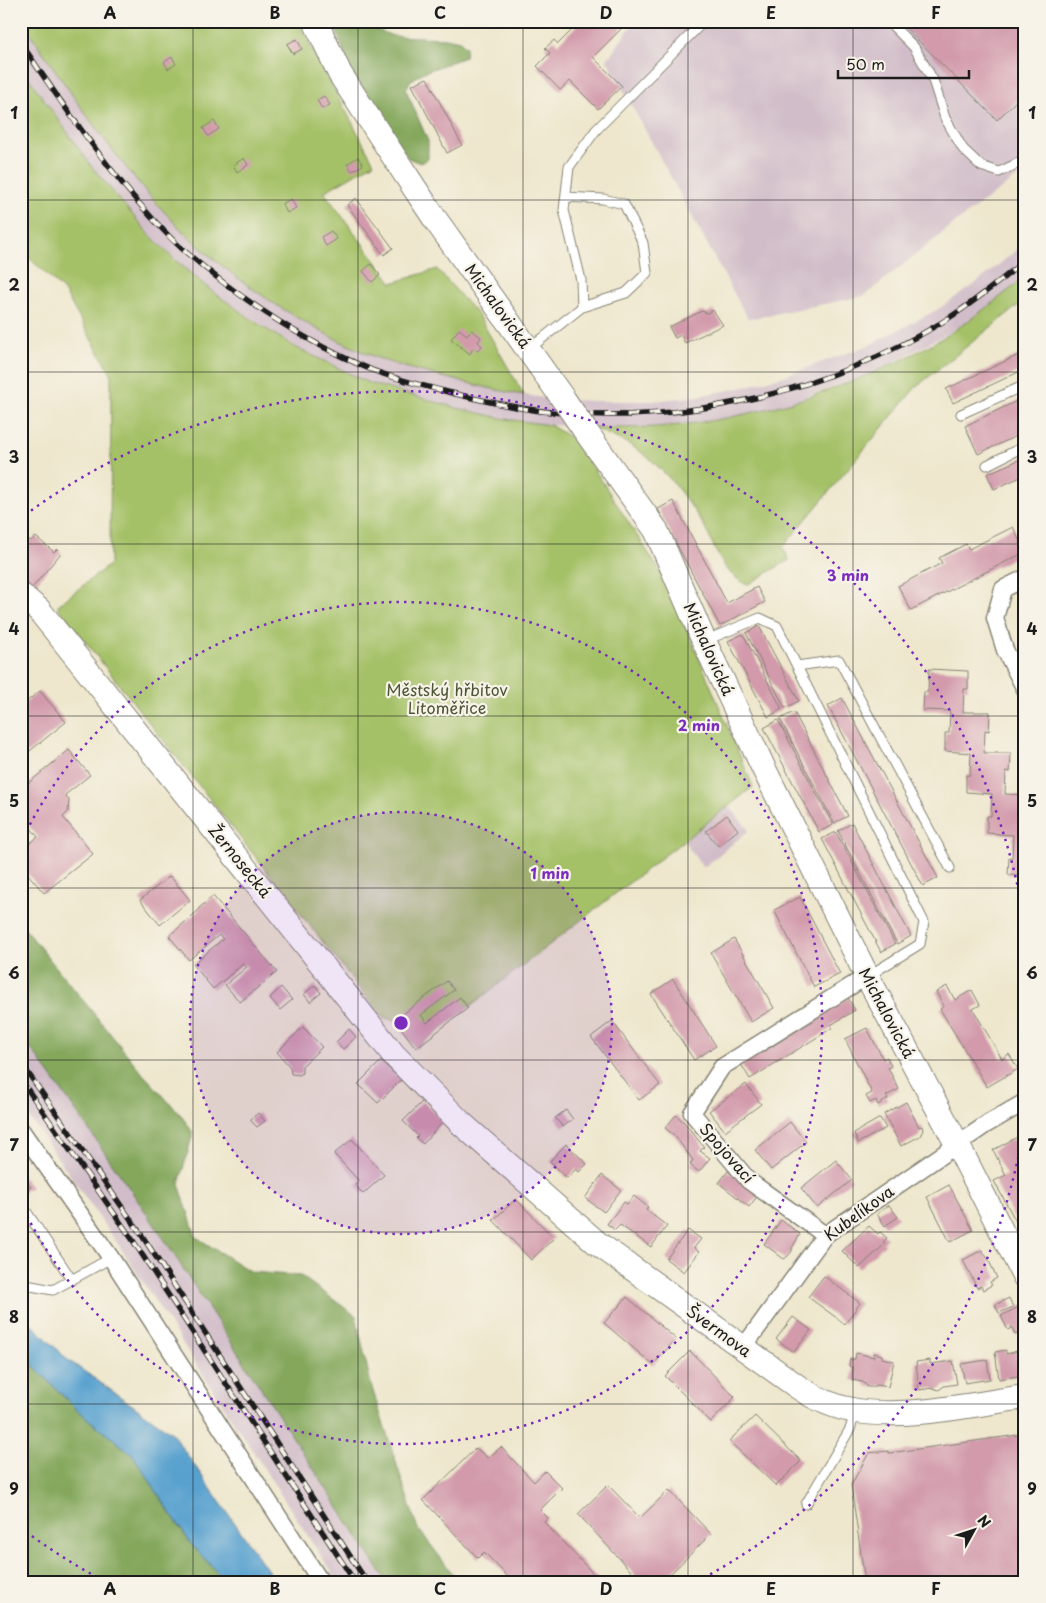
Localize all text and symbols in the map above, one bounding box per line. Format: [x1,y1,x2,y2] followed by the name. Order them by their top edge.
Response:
[104,0,117,24] text: A
[270,0,281,24] text: B
[434,0,446,24] text: C
[600,0,612,24] text: D
[766,0,776,24] text: E
[931,0,941,24] text: F
[838,48,970,80] scale bar
[846,52,885,75] text: 50 m
[10,100,18,124] text: 1
[1028,100,1036,124] text: 1
[460,258,538,353] street label: Michalovická
[8,272,20,296] text: 2
[1026,272,1038,296] text: 2
[9,444,19,468] text: 3
[1027,444,1037,468] text: 3
[827,563,869,586] text: 3 min
[679,598,741,699] street label: Michalovická
[9,616,20,640] text: 4
[1027,616,1038,640] text: 4
[386,677,508,719] park label: Městský hřbitov Litoměřice
[678,713,720,736] text: 2 min
[9,788,19,812] text: 5
[1027,788,1037,812] text: 5
[204,818,278,902] street label: Žernosecká
[531,861,569,884] text: 1 min
[8,960,20,984] text: 6
[1026,960,1038,984] text: 6
[854,963,922,1062] street label: Michalovická
[392,1014,410,1032] centre of rings
[695,1117,761,1188] street label: Spojovací
[9,1132,19,1156] text: 7
[1027,1132,1037,1156] text: 7
[818,1178,899,1246] street label: Kubelíkova
[682,1298,757,1362] street label: Švermova
[9,1304,19,1328] text: 8
[1027,1304,1037,1328] text: 8
[9,1476,19,1500] text: 9
[1027,1476,1037,1500] text: 9
[948,1506,998,1556] north arrow
[973,1510,996,1532] text: N
[104,1576,117,1600] text: A
[270,1576,281,1600] text: B
[434,1576,446,1600] text: C
[600,1576,612,1600] text: D
[766,1576,776,1600] text: E
[931,1576,941,1600] text: F

